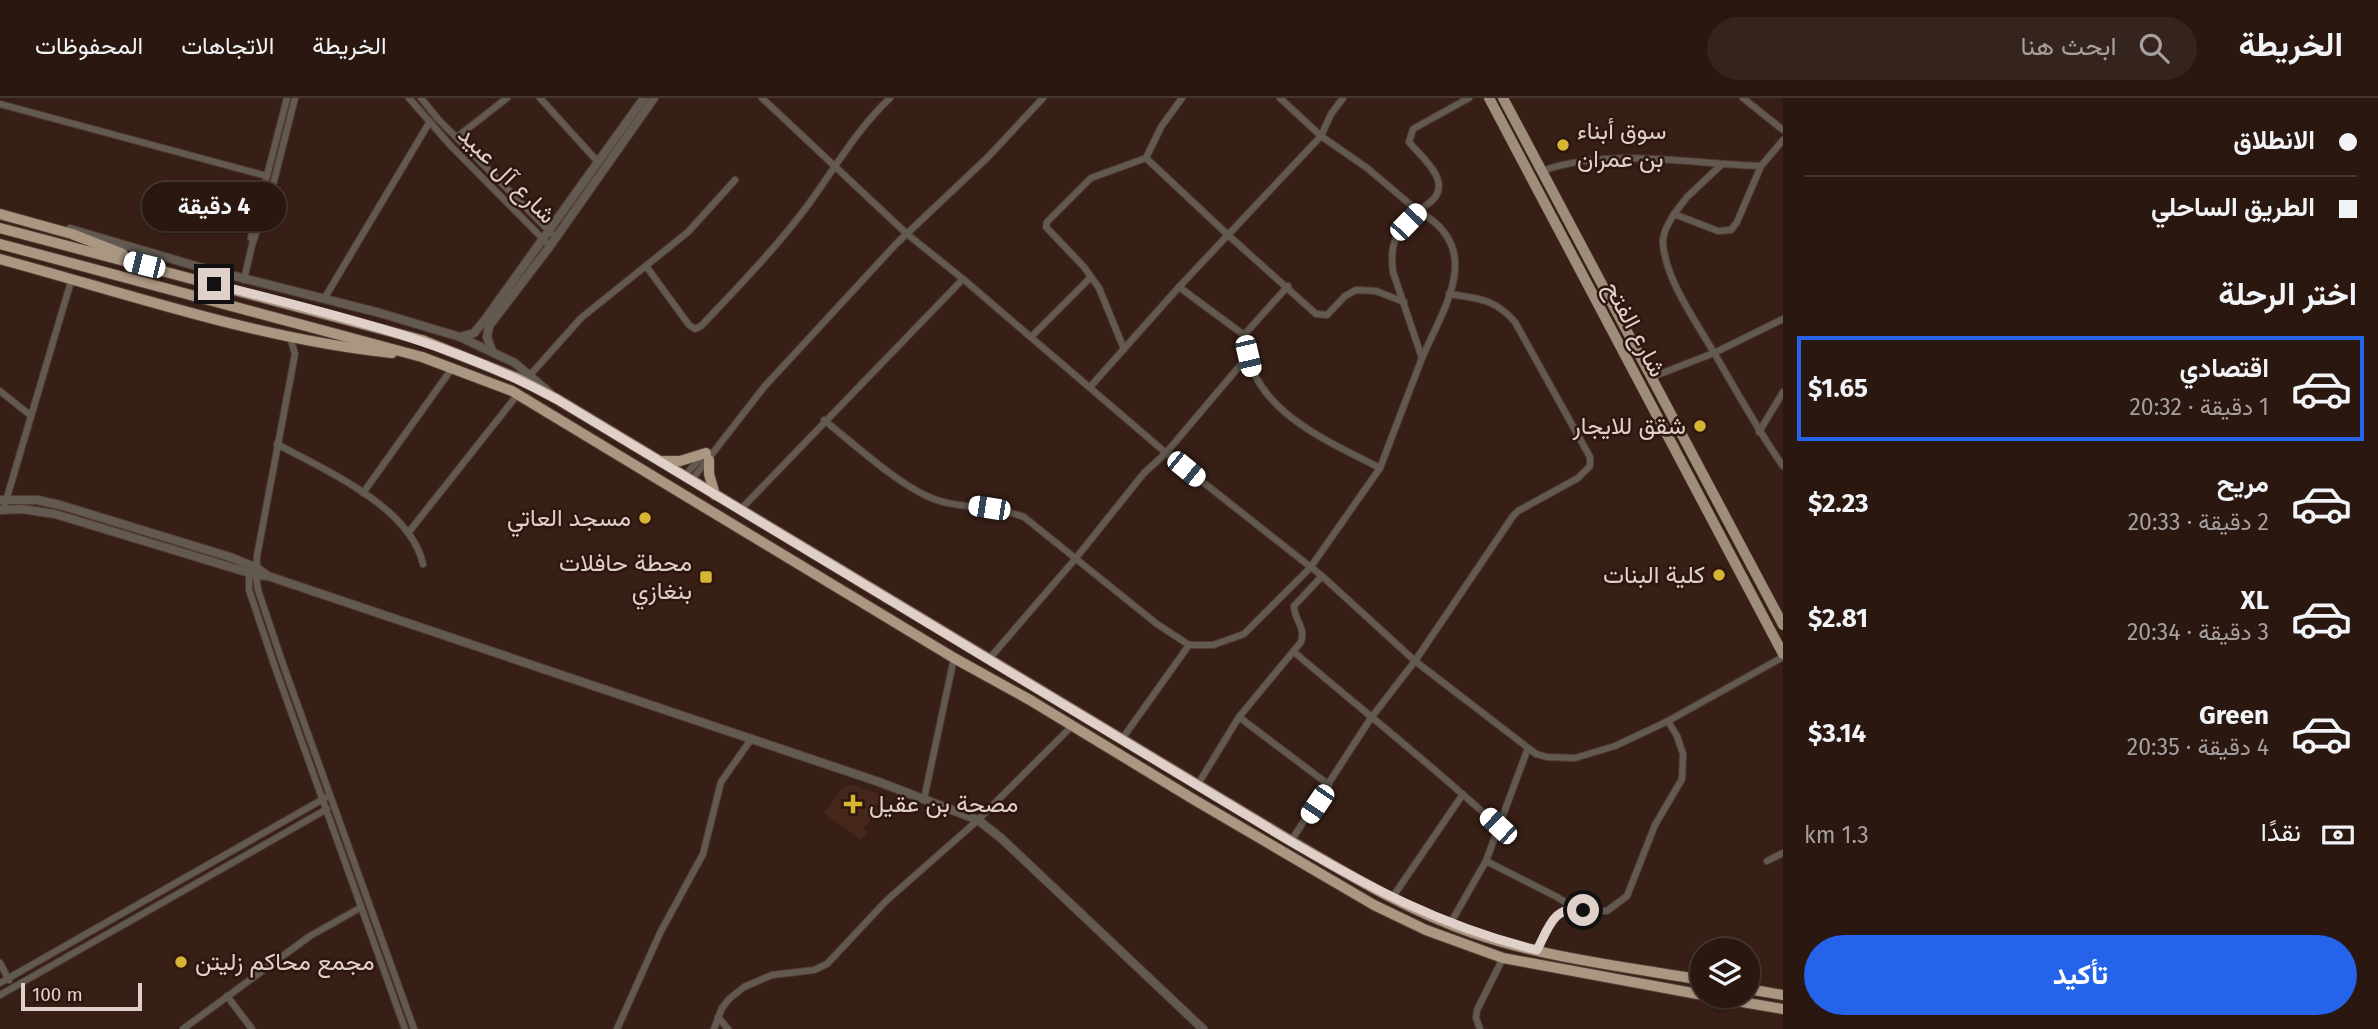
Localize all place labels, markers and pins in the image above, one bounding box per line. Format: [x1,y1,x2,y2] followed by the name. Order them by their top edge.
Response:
[1577,117,1666,174] place label: سوق أبناء بن عمران
[1555,137,1571,153] marker: سوق أبناء بن عمران
[1572,412,1686,441] place label: شقق للايجار
[1692,418,1708,434] marker: شقق للايجار
[507,504,631,537] place label: مسجد العاتي
[637,510,653,526] marker: مسجد العاتي
[559,549,692,610] place label: محطة حافلات بنغازي
[1603,561,1705,589] place label: كلية البنات
[1711,567,1727,583] marker: كلية البنات
[698,569,714,585] marker: محطة حافلات بنغازي
[869,790,1018,818] place label: مصحة بن عقيل
[843,794,863,814] marker: مصحة بن عقيل
[195,948,374,979] place label: مجمع محاكم زليتن
[173,954,189,970] marker: مجمع محاكم زليتن

